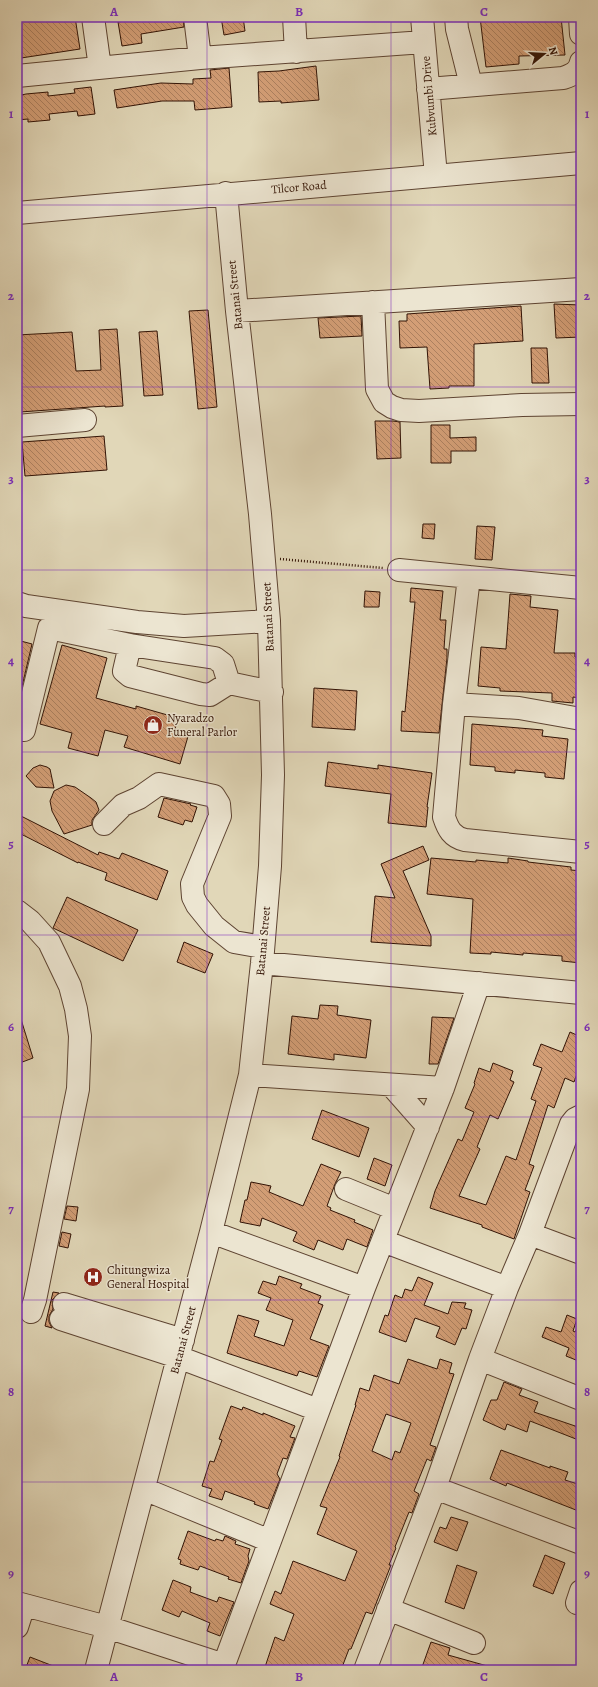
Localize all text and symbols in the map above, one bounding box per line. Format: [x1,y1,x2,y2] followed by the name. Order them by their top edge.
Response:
[109,3,119,20] text: A
[295,3,303,20] text: B
[480,3,488,20] text: C
[524,34,564,74] north arrow
[545,45,561,57] text: N
[418,55,440,137] street label: Kubvumbi Drive
[9,105,14,122] text: 1
[585,105,590,122] text: 1
[271,177,328,197] street label: Tilcor Road
[223,259,247,331] street label: Batanai Street
[8,287,15,304] text: 2
[584,287,591,304] text: 2
[8,470,14,487] text: 3
[584,470,590,487] text: 3
[258,582,278,652] street label: Batanai Street
[8,652,14,669] text: 4
[584,652,590,669] text: 4
[167,710,237,740] place label: Nyaradzo Funeral Parlor
[142,714,164,736] shop icon: Nyaradzo Funeral Parlor
[8,835,14,852] text: 5
[584,835,590,852] text: 5
[252,906,274,976] street label: Batanai Street
[8,1018,14,1035] text: 6
[584,1018,590,1035] text: 6
[8,1200,14,1217] text: 7
[584,1200,590,1217] text: 7
[107,1262,189,1292] place label: Chitungwiza General Hospital
[82,1266,104,1288] hospital icon: Chitungwiza General Hospital
[166,1304,200,1376] street label: Batanai Street
[8,1383,14,1400] text: 8
[584,1383,590,1400] text: 8
[8,1565,14,1582] text: 9
[584,1565,590,1582] text: 9
[109,1668,119,1685] text: A
[295,1668,303,1685] text: B
[480,1668,488,1685] text: C

